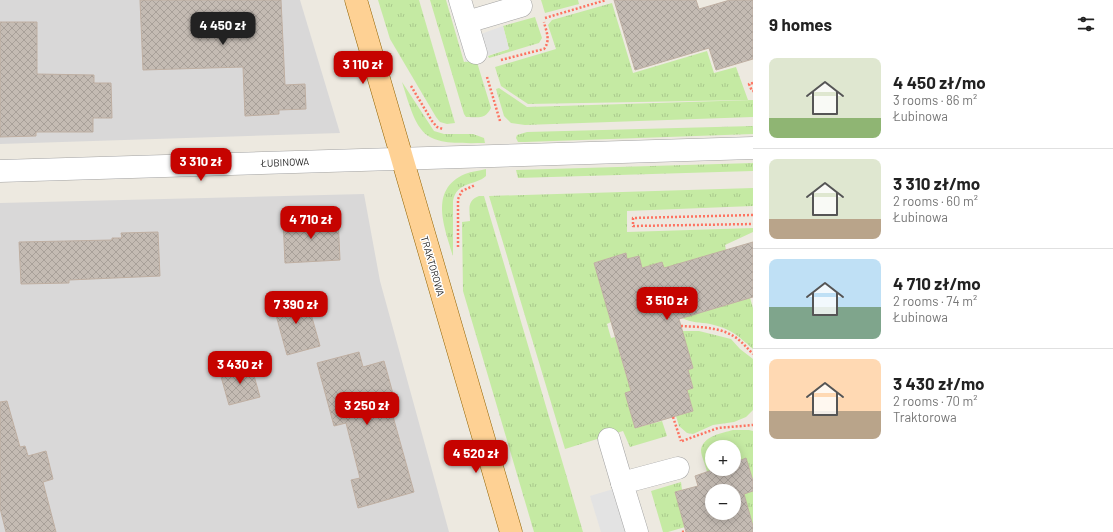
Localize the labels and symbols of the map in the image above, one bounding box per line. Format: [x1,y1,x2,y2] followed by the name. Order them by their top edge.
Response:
[182,12,264,46] pin: 4 450 zł
[322,51,404,85] pin: 3 110 zł
[160,148,242,182] pin: 3 310 zł
[260,155,309,169] street label: ŁUBINOWA
[270,206,352,240] pin: 4 710 zł
[419,235,447,297] street label: TRAKTOROWA
[626,287,708,321] pin: 3 510 zł
[255,291,337,325] pin: 7 390 zł
[199,351,281,385] pin: 3 430 zł
[326,392,408,426] pin: 3 250 zł
[435,440,517,474] pin: 4 520 zł

